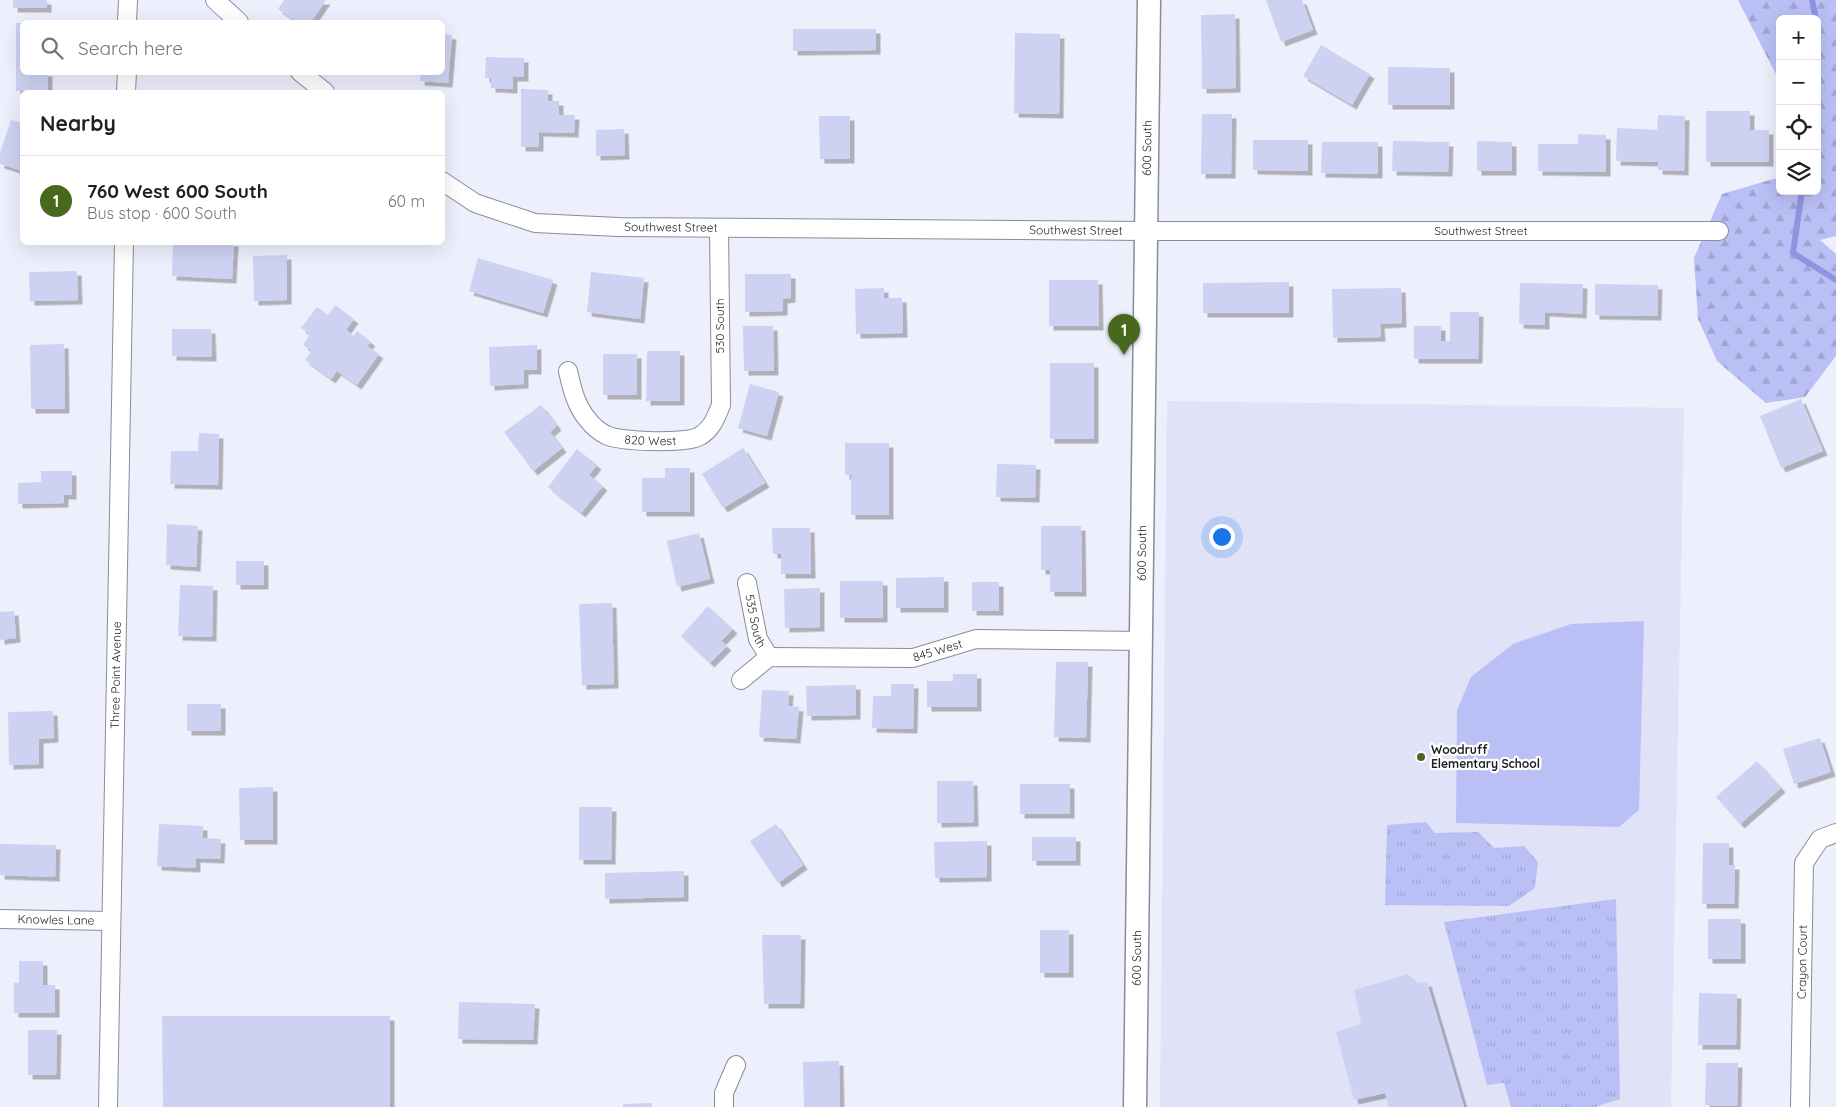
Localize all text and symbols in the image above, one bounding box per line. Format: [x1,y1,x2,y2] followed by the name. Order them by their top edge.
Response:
[1776,15,1821,195] map controls
[1776,15,1821,60] button: +
[20,20,445,75] search box
[38,34,66,62] icon: search
[78,36,183,60] text: Search here
[1776,60,1821,105] button: −
[1776,105,1821,150] button: locate
[40,110,116,136] text: Nearby
[1139,120,1154,176] street label: 600 South
[1776,150,1821,195] button: layers
[87,179,268,203] text: 760 West 600 South
[53,191,59,211] text: 1
[388,191,425,211] text: 60 m
[87,203,237,223] text: Bus stop · 600 South
[624,219,718,235] street label: Southwest Street
[1029,222,1123,238] street label: Southwest Street
[1434,223,1528,238] street label: Southwest Street
[712,299,727,353] street label: 530 South
[1108,314,1140,355] pin: 1
[624,431,677,448] street label: 820 West
[1209,524,1235,550] your location
[1134,525,1149,581] street label: 600 South
[742,593,770,650] street label: 535 South
[107,621,124,729] street label: Three Point Avenue
[911,636,964,665] street label: 845 West
[1431,742,1540,771] place label: Woodruff Elementary School
[1415,751,1427,763] marker: Woodruff Elementary School
[17,911,95,928] street label: Knowles Lane
[1794,925,1810,999] street label: Crayon Court
[1129,930,1144,986] street label: 600 South

